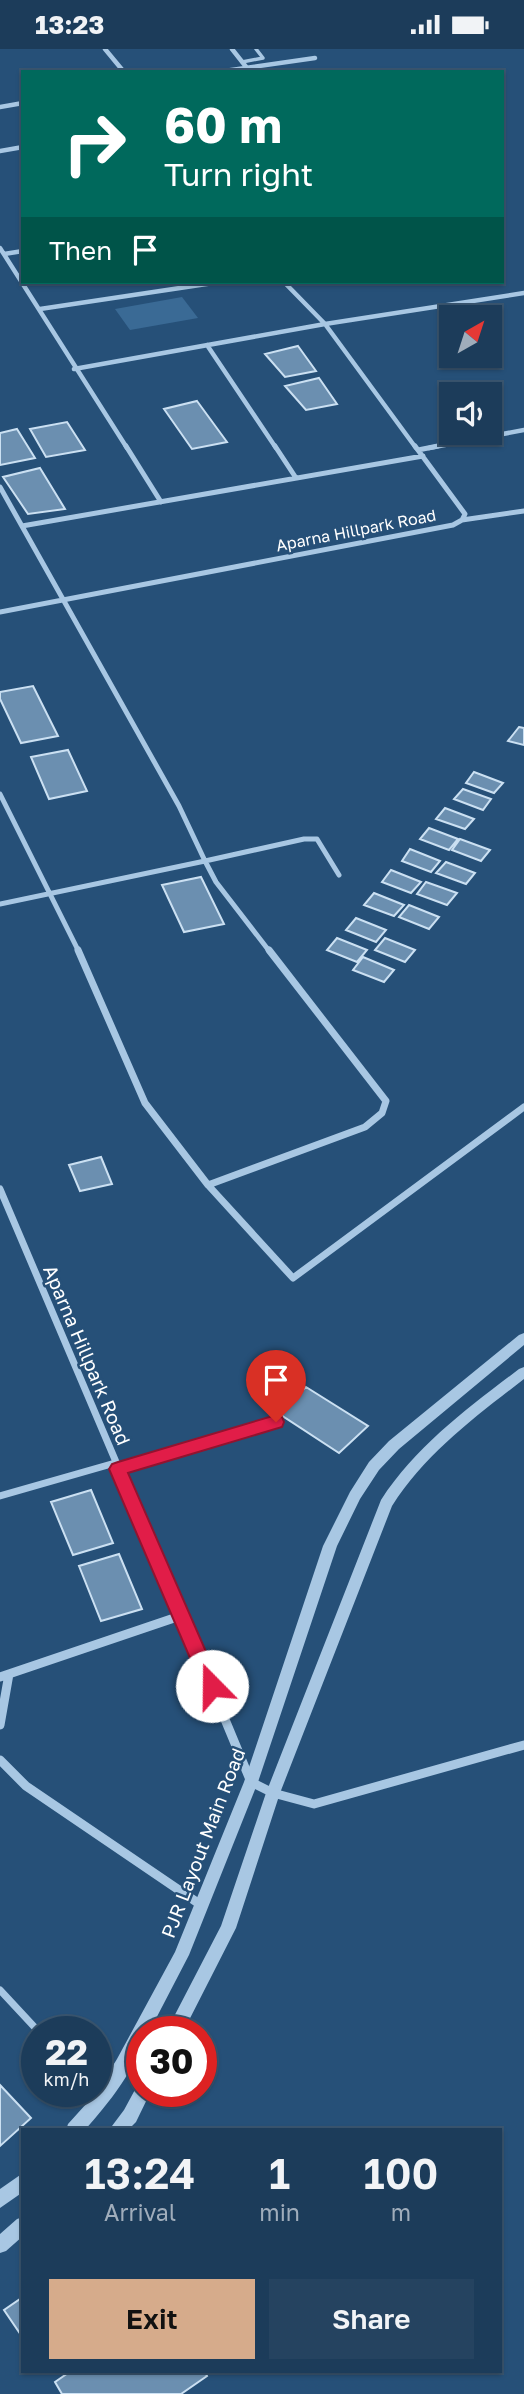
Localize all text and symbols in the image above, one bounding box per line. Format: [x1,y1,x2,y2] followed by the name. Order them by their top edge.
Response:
[35,9,104,40] text: 13:23
[164,95,282,154] text: 60 m
[49,98,140,189] icon: right
[164,155,313,193] text: Turn right
[126,231,164,269] icon: arrive
[49,235,112,266] text: Then
[439,305,502,367] north arrow
[439,305,502,445] map controls
[439,382,502,445] button: sound
[274,505,438,555] street label: Aparna Hillpark Road
[39,1261,136,1448] street label: Aparna Hillpark Road
[246,1350,306,1422] pin
[257,1361,295,1399] icon: arrive
[175,1649,249,1723] position arrow
[156,1745,249,1941] street label: PJR Layout Main Road
[126,2016,217,2107] speed limit sign: 30
[45,2031,88,2073] text: 22
[44,2068,89,2090] text: km/h
[85,2148,196,2198] text: 13:24
[269,2148,290,2198] text: 1
[364,2148,438,2198] text: 100
[104,2198,176,2226] text: Arrival
[259,2198,300,2226] text: min
[391,2198,411,2226] text: m
[49,2279,255,2359] button: Exit
[269,2279,474,2359] button: Share

